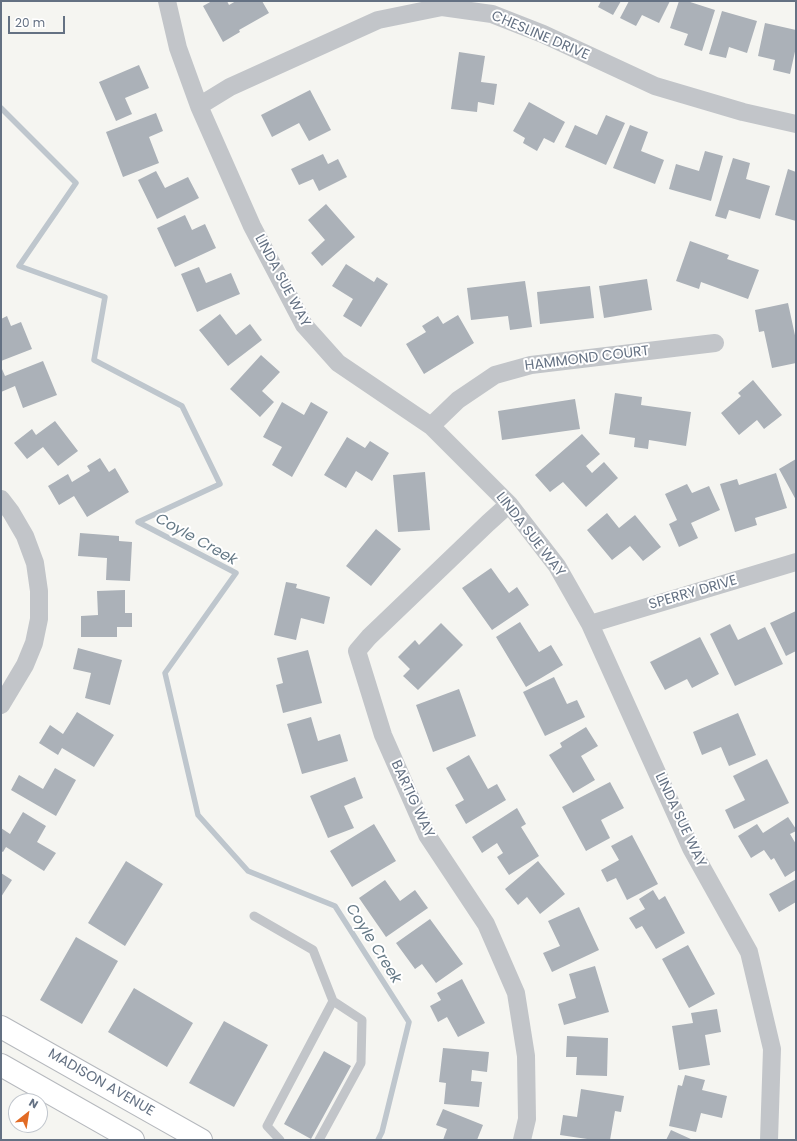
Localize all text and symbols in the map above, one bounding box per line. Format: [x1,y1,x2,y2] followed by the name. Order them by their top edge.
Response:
[10,8,67,34] scale bar
[489,8,591,64] street label: CHESLINE DRIVE
[15,14,45,31] text: 20 m
[251,232,313,330] street label: LINDA SUE WAY
[524,343,650,375] street label: HAMMOND COURT
[492,490,568,580] street label: LINDA SUE WAY
[152,510,240,570] water label: Coyle Creek
[647,572,739,614] street label: SPERRY DRIVE
[387,758,437,840] street label: BARTIG WAY
[651,770,709,870] street label: LINDA SUE WAY
[341,901,405,987] water label: Coyle Creek
[45,1046,157,1120] street label: MADISON AVENUE
[8,1093,48,1133] north arrow
[26,1094,41,1112] text: N

